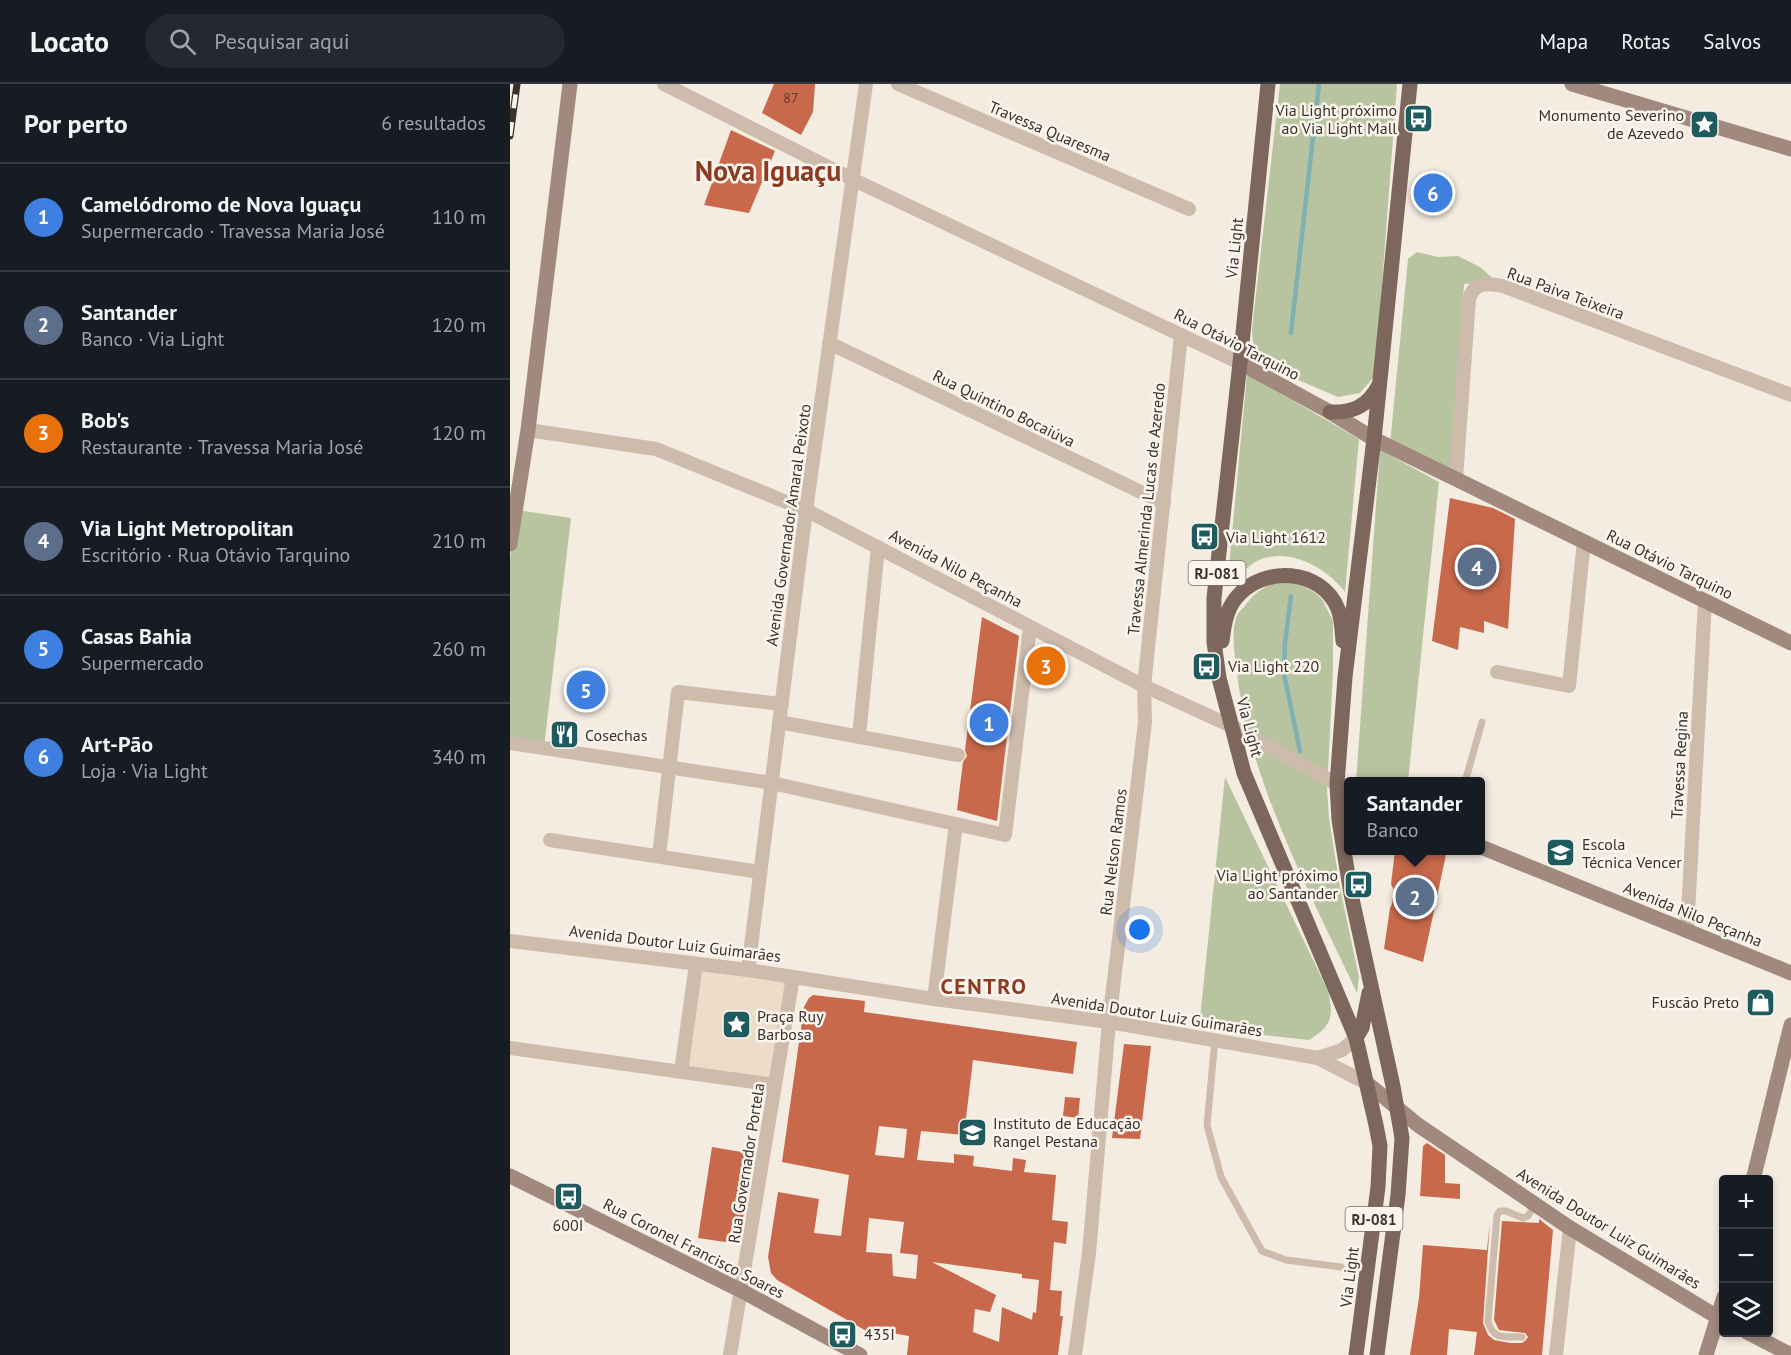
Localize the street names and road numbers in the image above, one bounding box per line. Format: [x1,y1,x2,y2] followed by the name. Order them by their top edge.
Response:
[986,96,1114,166] street label: Travessa Quaresma
[1221,216,1247,280] street label: Via Light
[1505,263,1627,323] street label: Rua Paiva Teixeira
[1171,304,1303,384] street label: Rua Otávio Tarquino
[930,365,1078,451] street label: Rua Quintino Bocaiúva
[1123,382,1169,636] street label: Travessa Almerinda Lucas de Azeredo
[761,403,815,647] street label: Avenida Governador Amaral Peixoto
[886,524,1026,612] street label: Avenida Nilo Peçanha
[1603,525,1737,603] street label: Rua Otávio Tarquino
[1188,561,1246,585] road number: RJ-081
[1232,694,1268,760] street label: Via Light
[1666,710,1692,820] street label: Travessa Regina
[1095,787,1131,917] street label: Rua Nelson Ramos
[1621,877,1765,951] street label: Avenida Nilo Peçanha
[568,920,782,966] street label: Avenida Doutor Luiz Guimarães
[1050,987,1264,1041] street label: Avenida Doutor Luiz Guimarães
[723,1081,769,1245] street label: Rua Governador Portela
[1513,1163,1705,1293] street label: Avenida Doutor Luiz Guimarães
[600,1193,788,1303] street label: Rua Coronel Francisco Soares
[1346,1207,1402,1231] road number: RJ-081
[1335,1245,1363,1309] street label: Via Light

